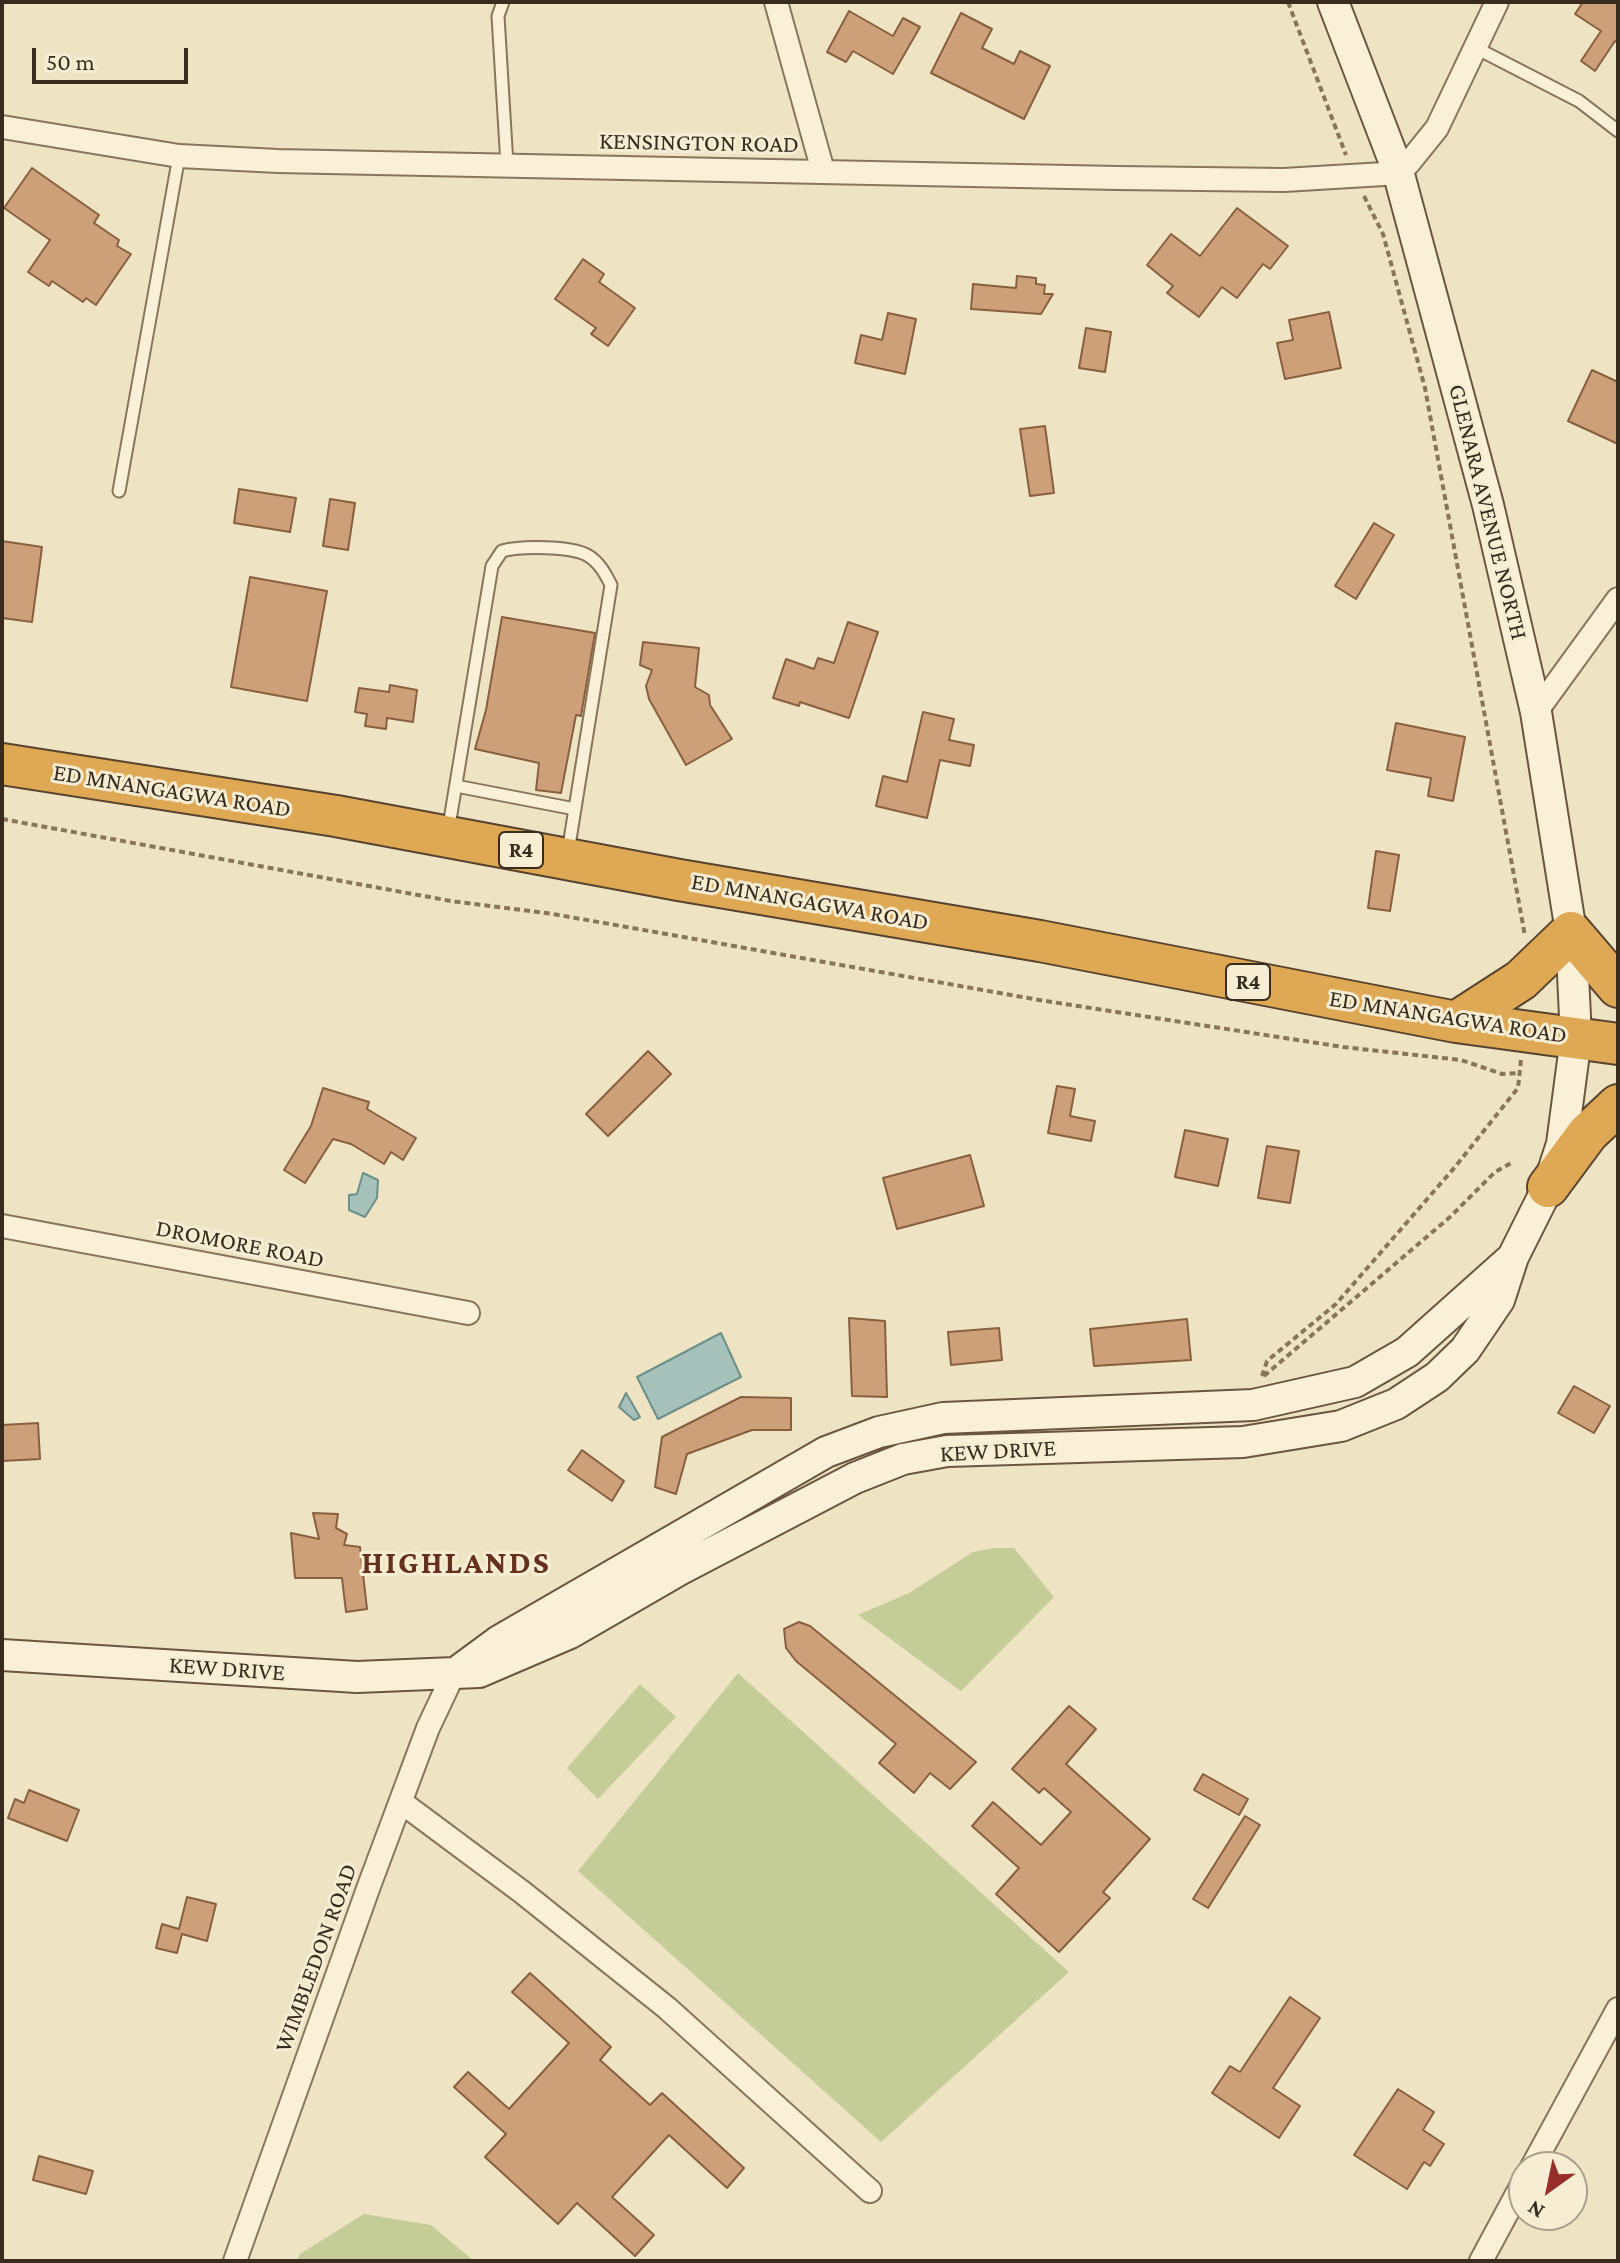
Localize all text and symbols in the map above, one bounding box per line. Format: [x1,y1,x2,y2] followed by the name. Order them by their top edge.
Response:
[36,32,192,82] scale bar
[46,48,95,75] text: 50 m
[599,127,799,159] street label: KENSINGTON ROAD
[1442,381,1534,643] street label: GLENARA AVENUE NORTH
[51,758,293,824] street label: ED MNANGAGWA ROAD
[499,832,543,868] road number: R4
[689,867,931,937] street label: ED MNANGAGWA ROAD
[1226,964,1270,1000] road number: R4
[1327,984,1569,1050] street label: ED MNANGAGWA ROAD
[154,1214,326,1274] street label: DROMORE ROAD
[939,1434,1057,1468] street label: KEW DRIVE
[361,1544,551,1582] district label: HIGHLANDS
[168,1651,286,1687] street label: KEW DRIVE
[269,1860,363,2056] street label: WIMBLEDON ROAD
[1508,2151,1588,2231] north arrow
[1523,2195,1549,2224] text: N

